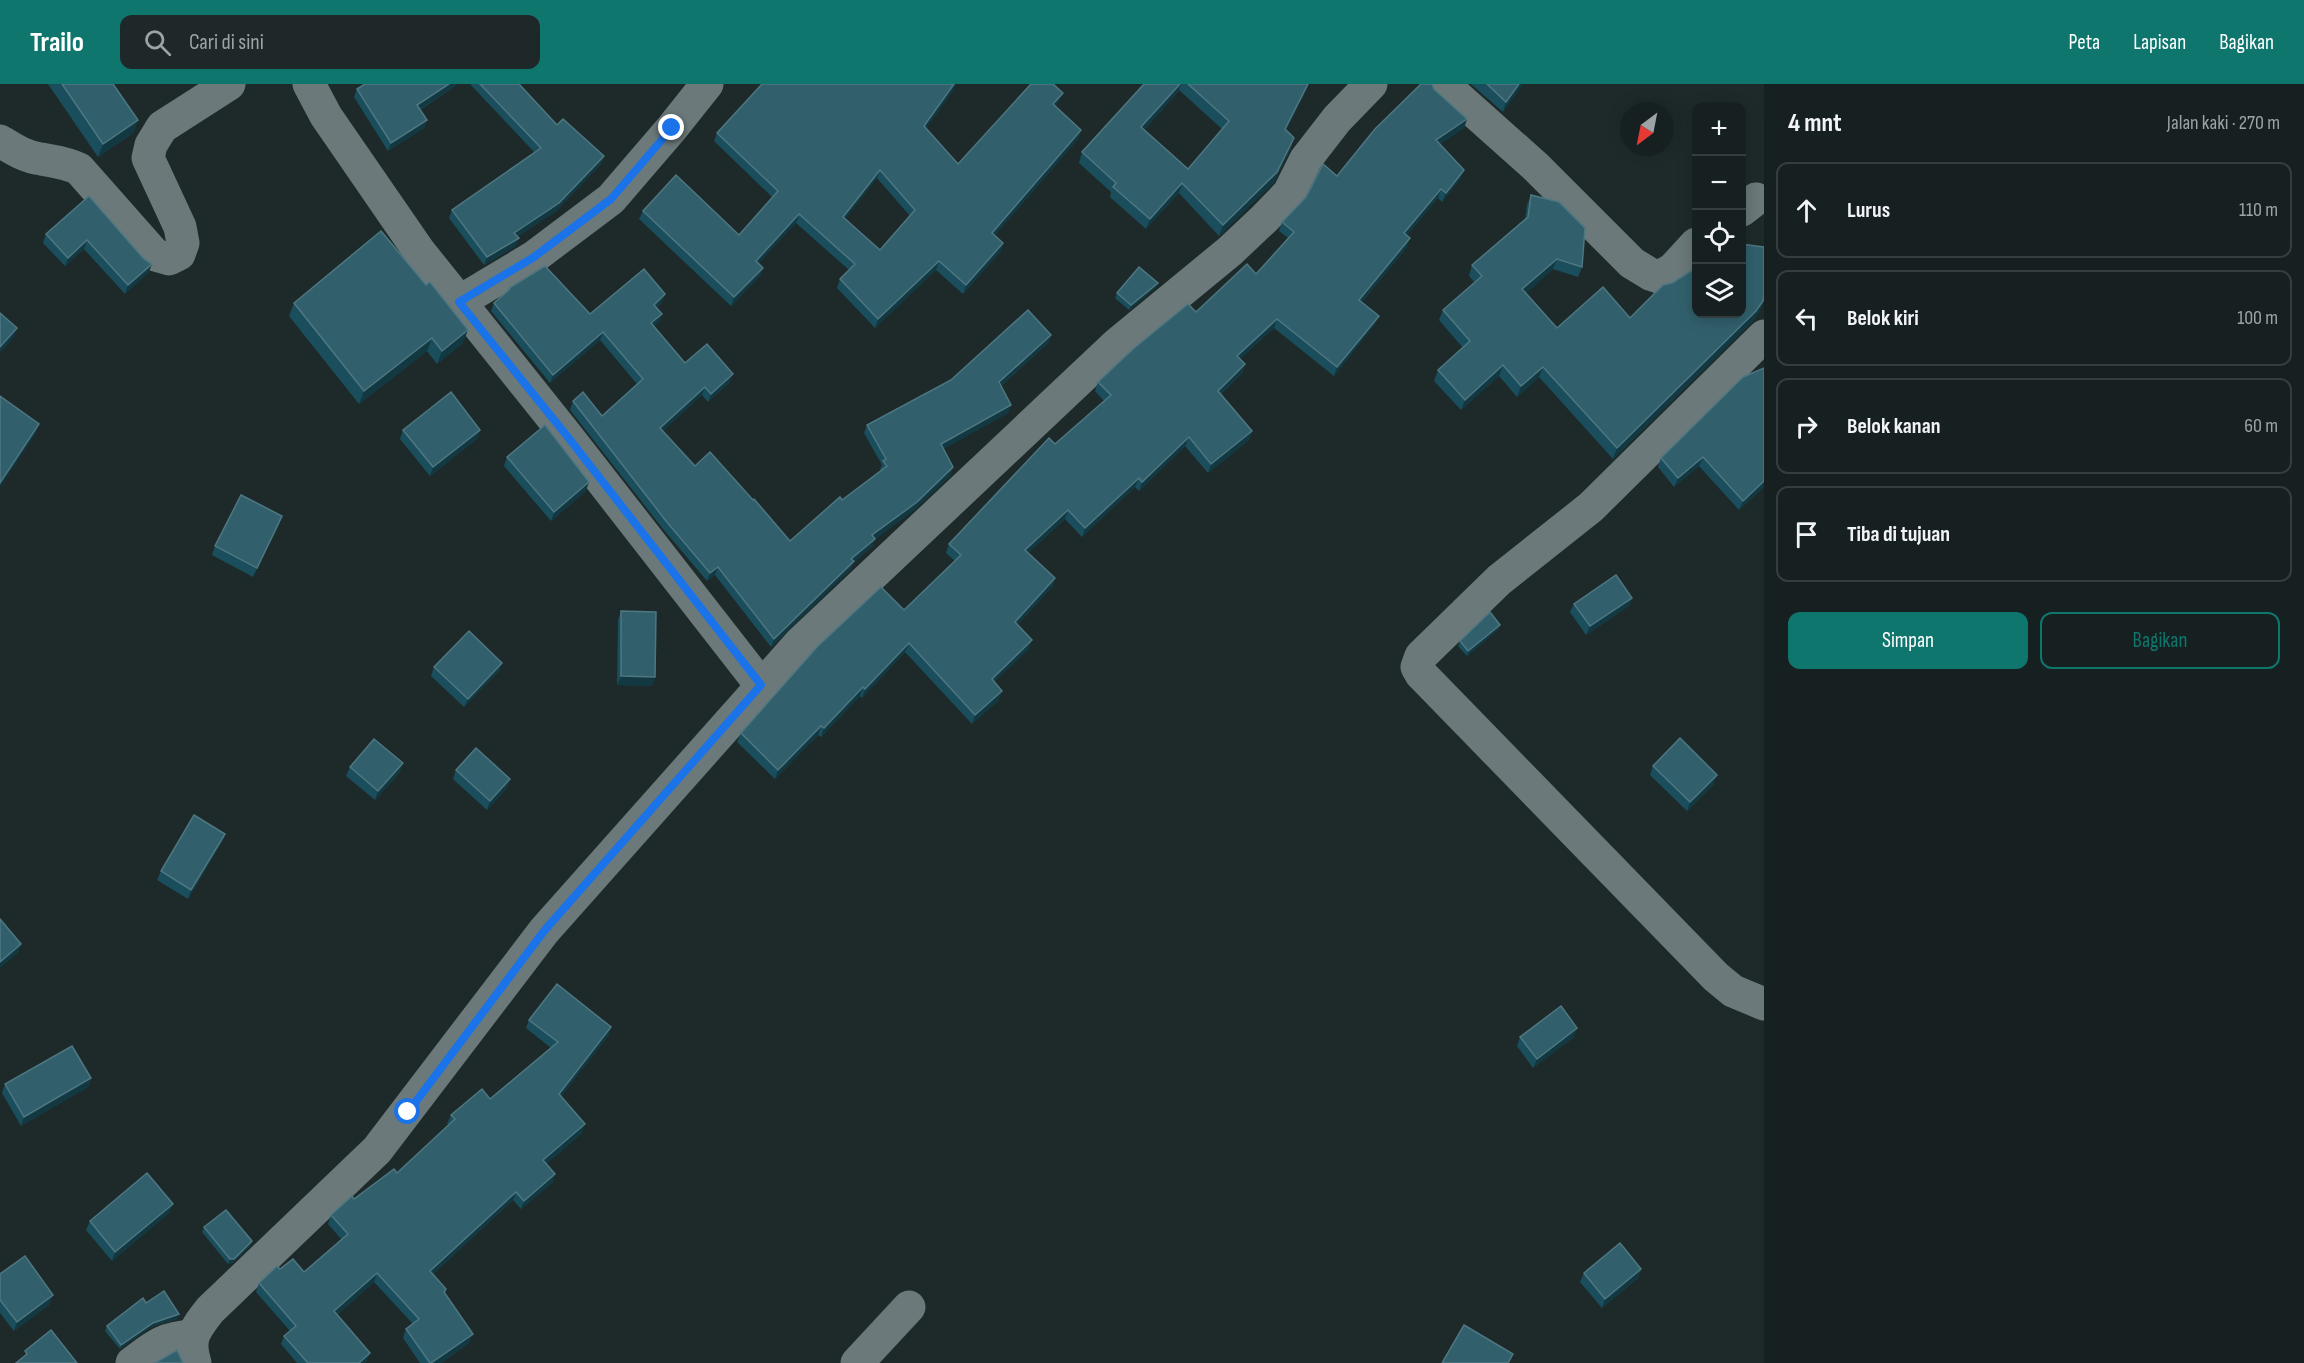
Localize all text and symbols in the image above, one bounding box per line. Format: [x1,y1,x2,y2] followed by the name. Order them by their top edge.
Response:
[120,15,540,69] search box
[30,26,84,59] text: Trailo
[141,26,174,59] icon: search
[189,29,264,56] text: Cari di sini
[2069,30,2100,55] text: Peta
[2133,30,2186,55] text: Lapisan
[2219,30,2274,55] text: Bagikan
[1620,102,1674,156] north arrow
[1692,102,1746,318] map controls
[1692,102,1746,156] button: +
[1788,108,1842,139] text: 4 mnt
[2167,111,2280,135] text: Jalan kaki · 270 m
[658,114,684,140] route end
[1692,156,1746,210] button: −
[1790,194,1823,227] icon: ahead
[1847,197,1890,224] text: Lurus
[2239,198,2278,222] text: 110 m
[1692,210,1746,264] button: locate
[1692,264,1746,318] button: layers
[1790,302,1823,335] icon: left
[1847,305,1919,332] text: Belok kiri
[2237,306,2278,330] text: 100 m
[1790,410,1823,443] icon: right
[1847,413,1940,440] text: Belok kanan
[2244,414,2278,438] text: 60 m
[1790,518,1823,551] icon: arrive
[1847,521,1950,548] text: Tiba di tujuan
[1788,612,2028,669] button: Simpan
[2040,612,2280,669] button: Bagikan
[394,1098,420,1124] route start

